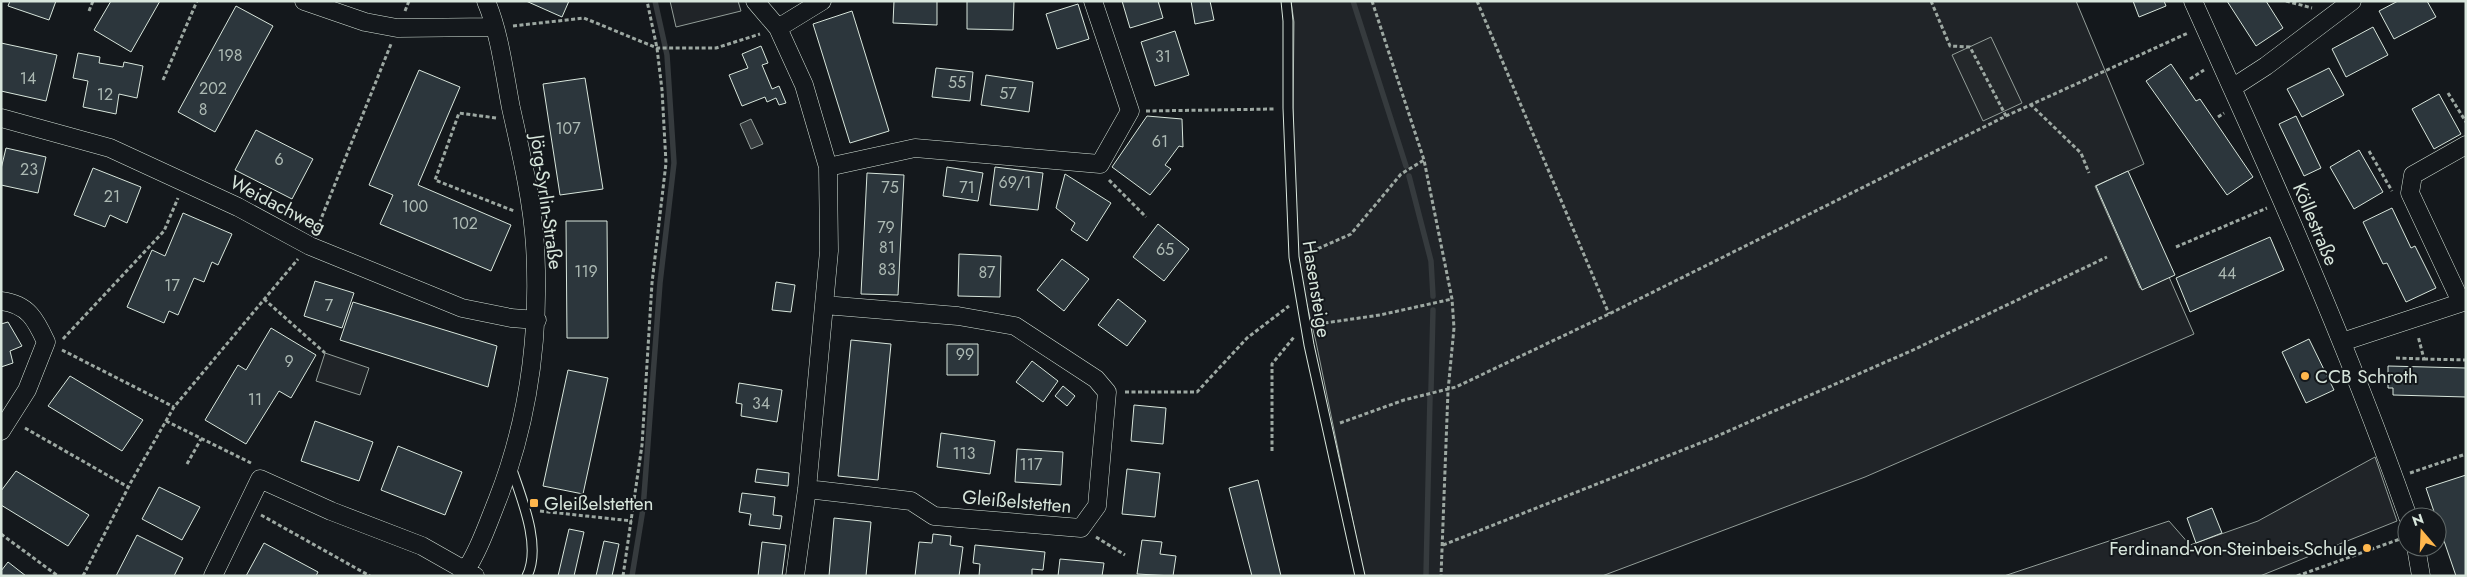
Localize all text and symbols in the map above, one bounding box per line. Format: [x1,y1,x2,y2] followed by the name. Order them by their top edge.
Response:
[217,44,243,67] house number: 198
[1155,45,1171,68] house number: 31
[20,67,36,90] house number: 14
[948,71,966,94] house number: 55
[199,77,227,100] house number: 202
[999,82,1017,105] house number: 57
[97,83,113,106] house number: 12
[199,98,207,121] house number: 8
[555,117,581,140] house number: 107
[523,130,569,271] street label: Jörg-Syrlin-Straße
[1152,130,1168,153] house number: 61
[274,148,284,171] house number: 6
[20,158,38,181] house number: 23
[225,169,330,240] street label: Weidachweg
[999,171,1031,194] house number: 69/1
[881,176,899,199] house number: 75
[959,176,975,199] house number: 71
[2286,179,2345,270] street label: Köllestraße
[104,185,120,208] house number: 21
[402,195,428,218] house number: 100
[452,212,478,235] house number: 102
[877,216,895,239] house number: 79
[879,236,895,259] house number: 81
[1156,238,1174,261] house number: 65
[1296,239,1338,340] street label: Hasensteige
[878,258,896,281] house number: 83
[574,260,598,283] house number: 119
[979,261,996,284] house number: 87
[2218,262,2236,285] house number: 44
[164,274,180,297] house number: 17
[325,294,334,317] house number: 7
[956,343,974,366] house number: 99
[284,350,294,373] house number: 9
[2315,363,2418,390] place label: CCB Schroth
[2299,370,2311,382] marker: CCB Schroth
[248,388,262,411] house number: 11
[752,392,770,415] house number: 34
[952,442,976,465] house number: 113
[1020,453,1043,476] house number: 117
[961,483,1073,520] street label: Gleißelstetten
[544,490,654,517] place label: Gleißelstetten
[528,497,540,509] marker: Gleißelstetten
[2397,507,2447,557] north arrow
[2409,508,2426,531] text: N
[2109,535,2357,562] place label: Ferdinand-von-Steinbeis-Schule
[2361,542,2373,554] marker: Ferdinand-von-Steinbeis-Schule

